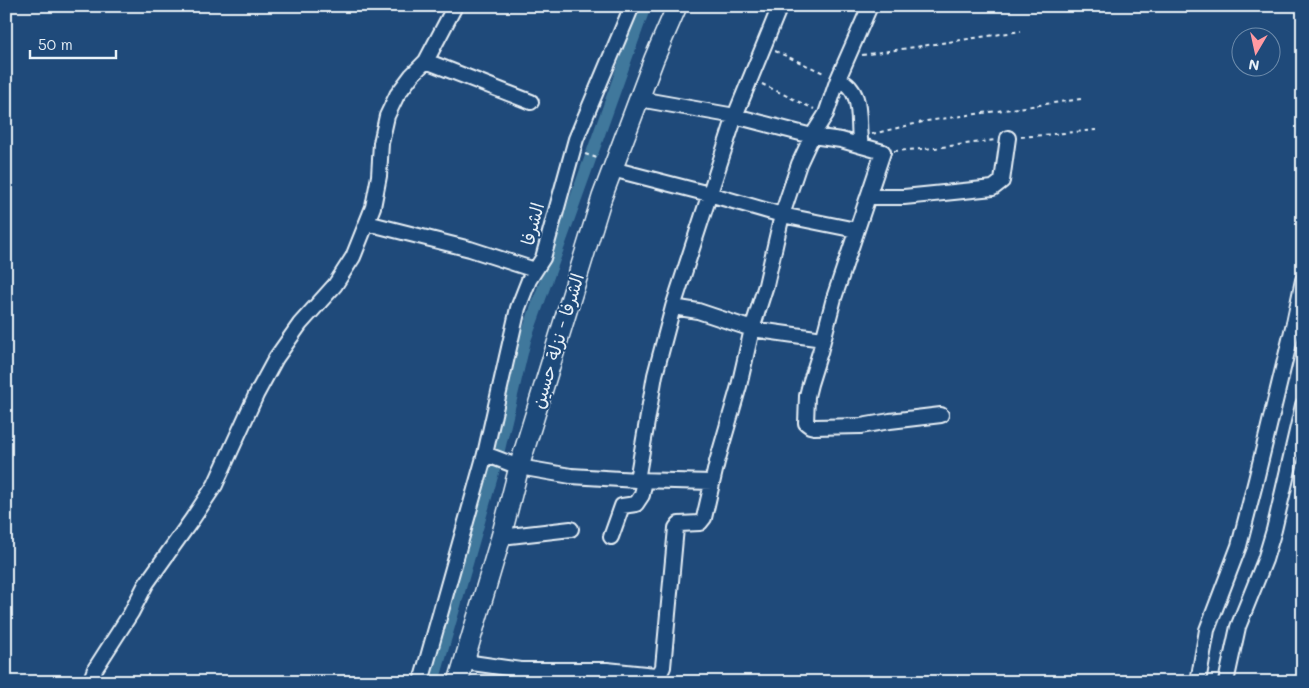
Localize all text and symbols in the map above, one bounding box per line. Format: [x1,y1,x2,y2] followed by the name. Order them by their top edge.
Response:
[30,28,116,60] scale bar
[1232,28,1282,78] north arrow
[38,34,73,54] text: 50 m
[1247,55,1261,76] text: N
[515,200,549,248] street label: الشرفا
[525,270,589,411] street label: الشرفا - نزلة حسين

